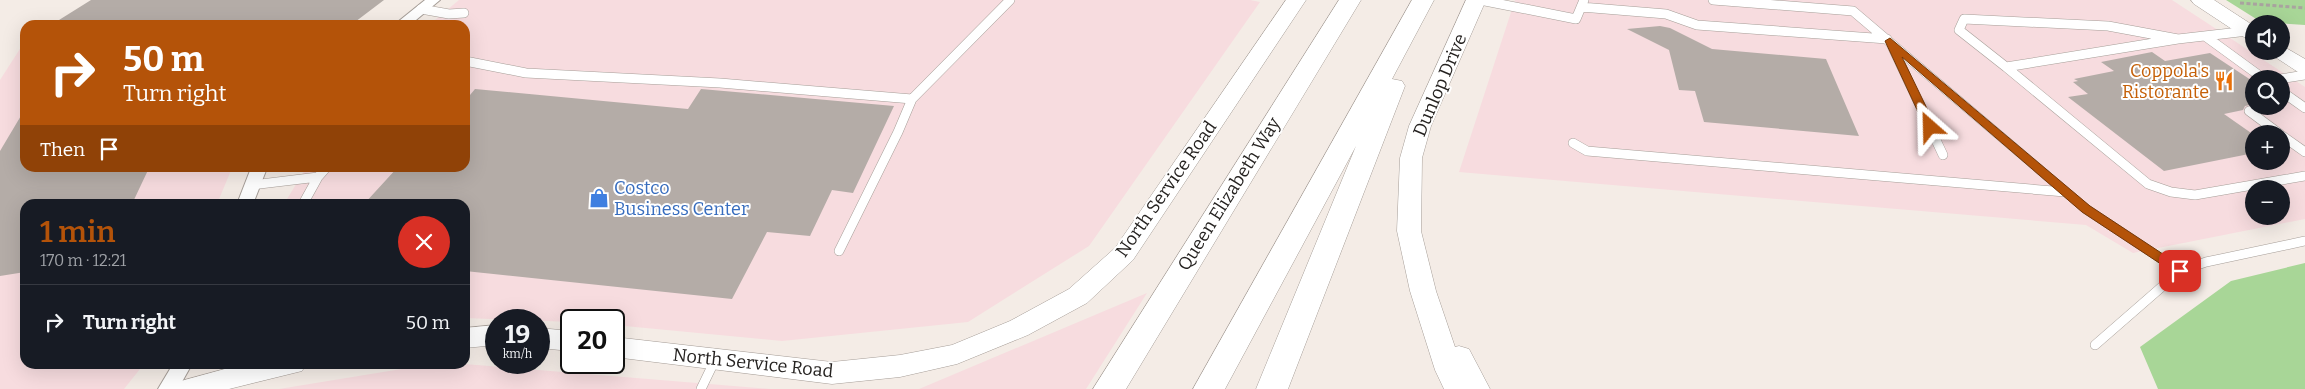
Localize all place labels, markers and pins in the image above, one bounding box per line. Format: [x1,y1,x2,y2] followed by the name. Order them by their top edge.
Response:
[2122,60,2209,103] place label: Coppola's Ristorante
[2213,70,2235,92] restaurant icon: Coppola's Ristorante
[614,177,749,220] place label: Costco Business Center
[588,187,610,209] shop icon: Costco Business Center
[2159,250,2201,292] pin

